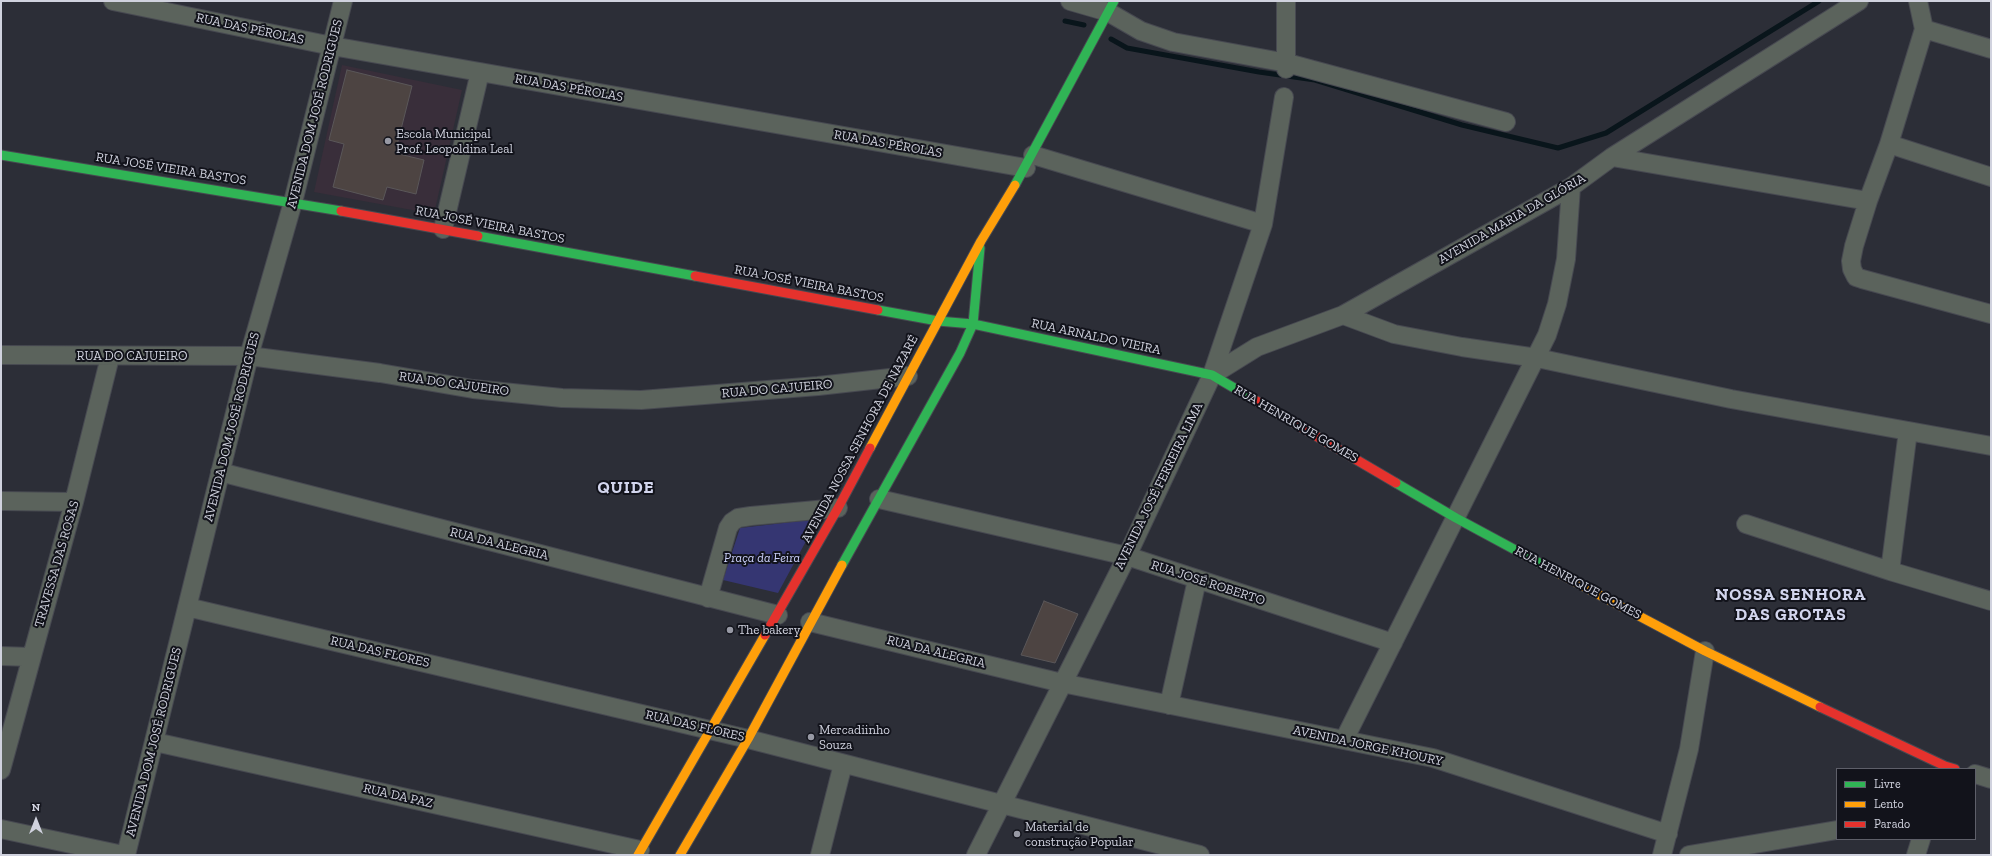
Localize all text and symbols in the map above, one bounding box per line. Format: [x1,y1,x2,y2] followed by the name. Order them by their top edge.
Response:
[195,10,305,48] street label: RUA DAS PÉROLAS
[284,18,346,210] street label: AVENIDA DOM JOSÉ RODRIGUES
[514,71,624,105] street label: RUA DAS PÉROLAS
[396,126,513,157] place label: Escola Municipal Prof. Leopoldina Leal
[833,127,943,161] street label: RUA DAS PÉROLAS
[383,136,393,146] marker: Escola Municipal Prof. Leopoldina Leal
[95,149,247,189] street label: RUA JOSÉ VIEIRA BASTOS
[1436,170,1588,268] street label: AVENIDA MARIA DA GLÓRIA
[414,203,566,247] street label: RUA JOSÉ VIEIRA BASTOS
[733,262,885,306] street label: RUA JOSÉ VIEIRA BASTOS
[1030,316,1162,358] street label: RUA ARNALDO VIEIRA
[201,331,263,523] street label: AVENIDA DOM JOSÉ RODRIGUES
[798,333,922,545] street label: AVENIDA NOSSA SENHORA DE NAZARÉ
[77,348,187,364] street label: RUA DO CAJUEIRO
[398,369,510,399] street label: RUA DO CAJUEIRO
[721,376,833,402] street label: RUA DO CAJUEIRO
[1231,382,1361,466] street label: RUA HENRIQUE GOMES
[1112,400,1206,572] street label: AVENIDA JOSÉ FERREIRA LIMA
[597,478,655,498] district label: QUIDE
[31,499,83,629] street label: TRAVESSA DAS ROSAS
[448,524,550,564] street label: RUA DA ALEGRIA
[1512,543,1644,623] street label: RUA HENRIQUE GOMES
[724,550,800,566] park label: Praça da Feira
[1149,557,1267,609] street label: RUA JOSÉ ROBERTO
[1716,585,1866,625] district label: NOSSA SENHORA DAS GROTAS
[738,622,800,638] place label: The bakery
[725,625,735,635] marker: The bakery
[885,632,987,672] street label: RUA DA ALEGRIA
[329,633,431,671] street label: RUA DAS FLORES
[123,646,185,838] street label: AVENIDA DOM JOSÉ RODRIGUES
[644,707,746,745] street label: RUA DAS FLORES
[819,722,890,753] place label: Mercadiinho Souza
[1292,723,1444,769] street label: AVENIDA JORGE KHOURY
[806,732,816,742] marker: Mercadiinho Souza
[1836,768,1976,840] legend
[1874,777,1901,791] text: Livre
[362,780,434,812] street label: RUA DA PAZ
[1874,797,1904,811] text: Lento
[16,800,56,840] north arrow
[32,801,40,814] text: N
[1874,817,1910,831] text: Parado
[1025,819,1134,850] place label: Material de construção Popular
[1012,829,1022,839] marker: Material de construção Popular

